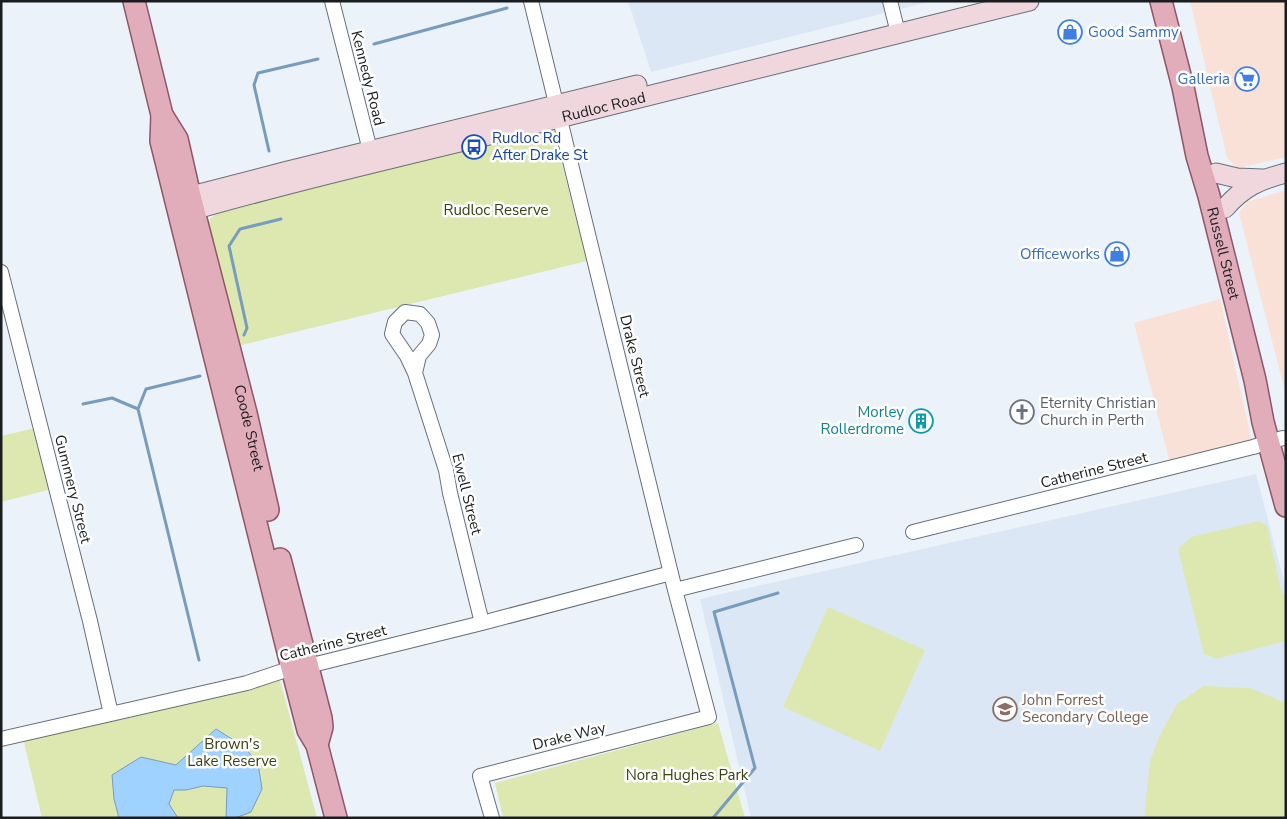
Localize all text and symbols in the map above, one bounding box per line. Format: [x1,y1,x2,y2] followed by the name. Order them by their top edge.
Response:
[1057,19,1083,45] shop icon: Good Sammy
[1088,22,1179,42] place label: Good Sammy
[347,28,389,128] street label: Kennedy Road
[1234,66,1260,92] supermarket icon: Galleria
[1178,69,1230,89] place label: Galleria
[560,87,648,127] street label: Rudloc Road
[492,128,589,165] place label: Rudloc Rd After Drake St
[461,134,487,160] bus stop icon: Rudloc Rd After Drake St
[443,200,549,220] park label: Rudloc Reserve
[1202,205,1245,302] street label: Russell Street
[1104,241,1130,267] shop icon: Officeworks
[1020,244,1100,264] place label: Officeworks
[615,313,655,400] street label: Drake Street
[229,383,269,474] street label: Coode Street
[1040,393,1156,430] place label: Eternity Christian Church in Perth
[1009,399,1035,425] church icon: Eternity Christian Church in Perth
[821,402,904,439] place label: Morley Rollerdrome
[908,408,934,434] building icon: Morley Rollerdrome
[50,433,96,546] street label: Gummery Street
[1038,447,1150,493] street label: Catherine Street
[447,451,487,537] street label: Ewell Street
[277,620,389,666] street label: Catherine Street
[1021,690,1148,727] place label: John Forrest Secondary College
[992,696,1018,722] school or university icon: John Forrest Secondary College
[530,717,608,755] street label: Drake Way
[187,734,277,771] park label: Brown's Lake Reserve
[626,765,749,785] park label: Nora Hughes Park

